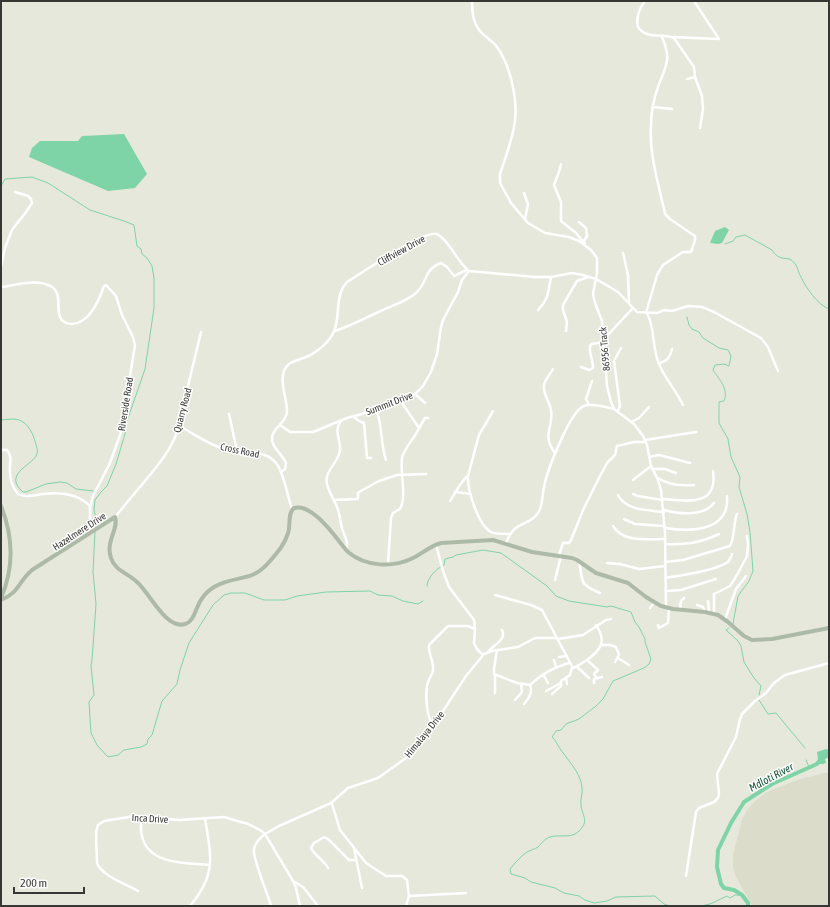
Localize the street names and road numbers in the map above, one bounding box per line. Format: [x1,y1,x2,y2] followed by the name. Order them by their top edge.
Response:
[376,233,427,268] street label: Cliffview Drive
[597,326,612,371] street label: 86956 Track
[116,376,135,432] street label: Riverside Road
[171,386,194,434] street label: Quarry Road
[364,389,415,417] street label: Summit Drive
[219,441,261,460] street label: Cross Road
[51,510,108,553] street label: Hazelmere Drive
[402,708,447,760] street label: Himalaya Drive
[131,812,169,825] street label: Inca Drive

